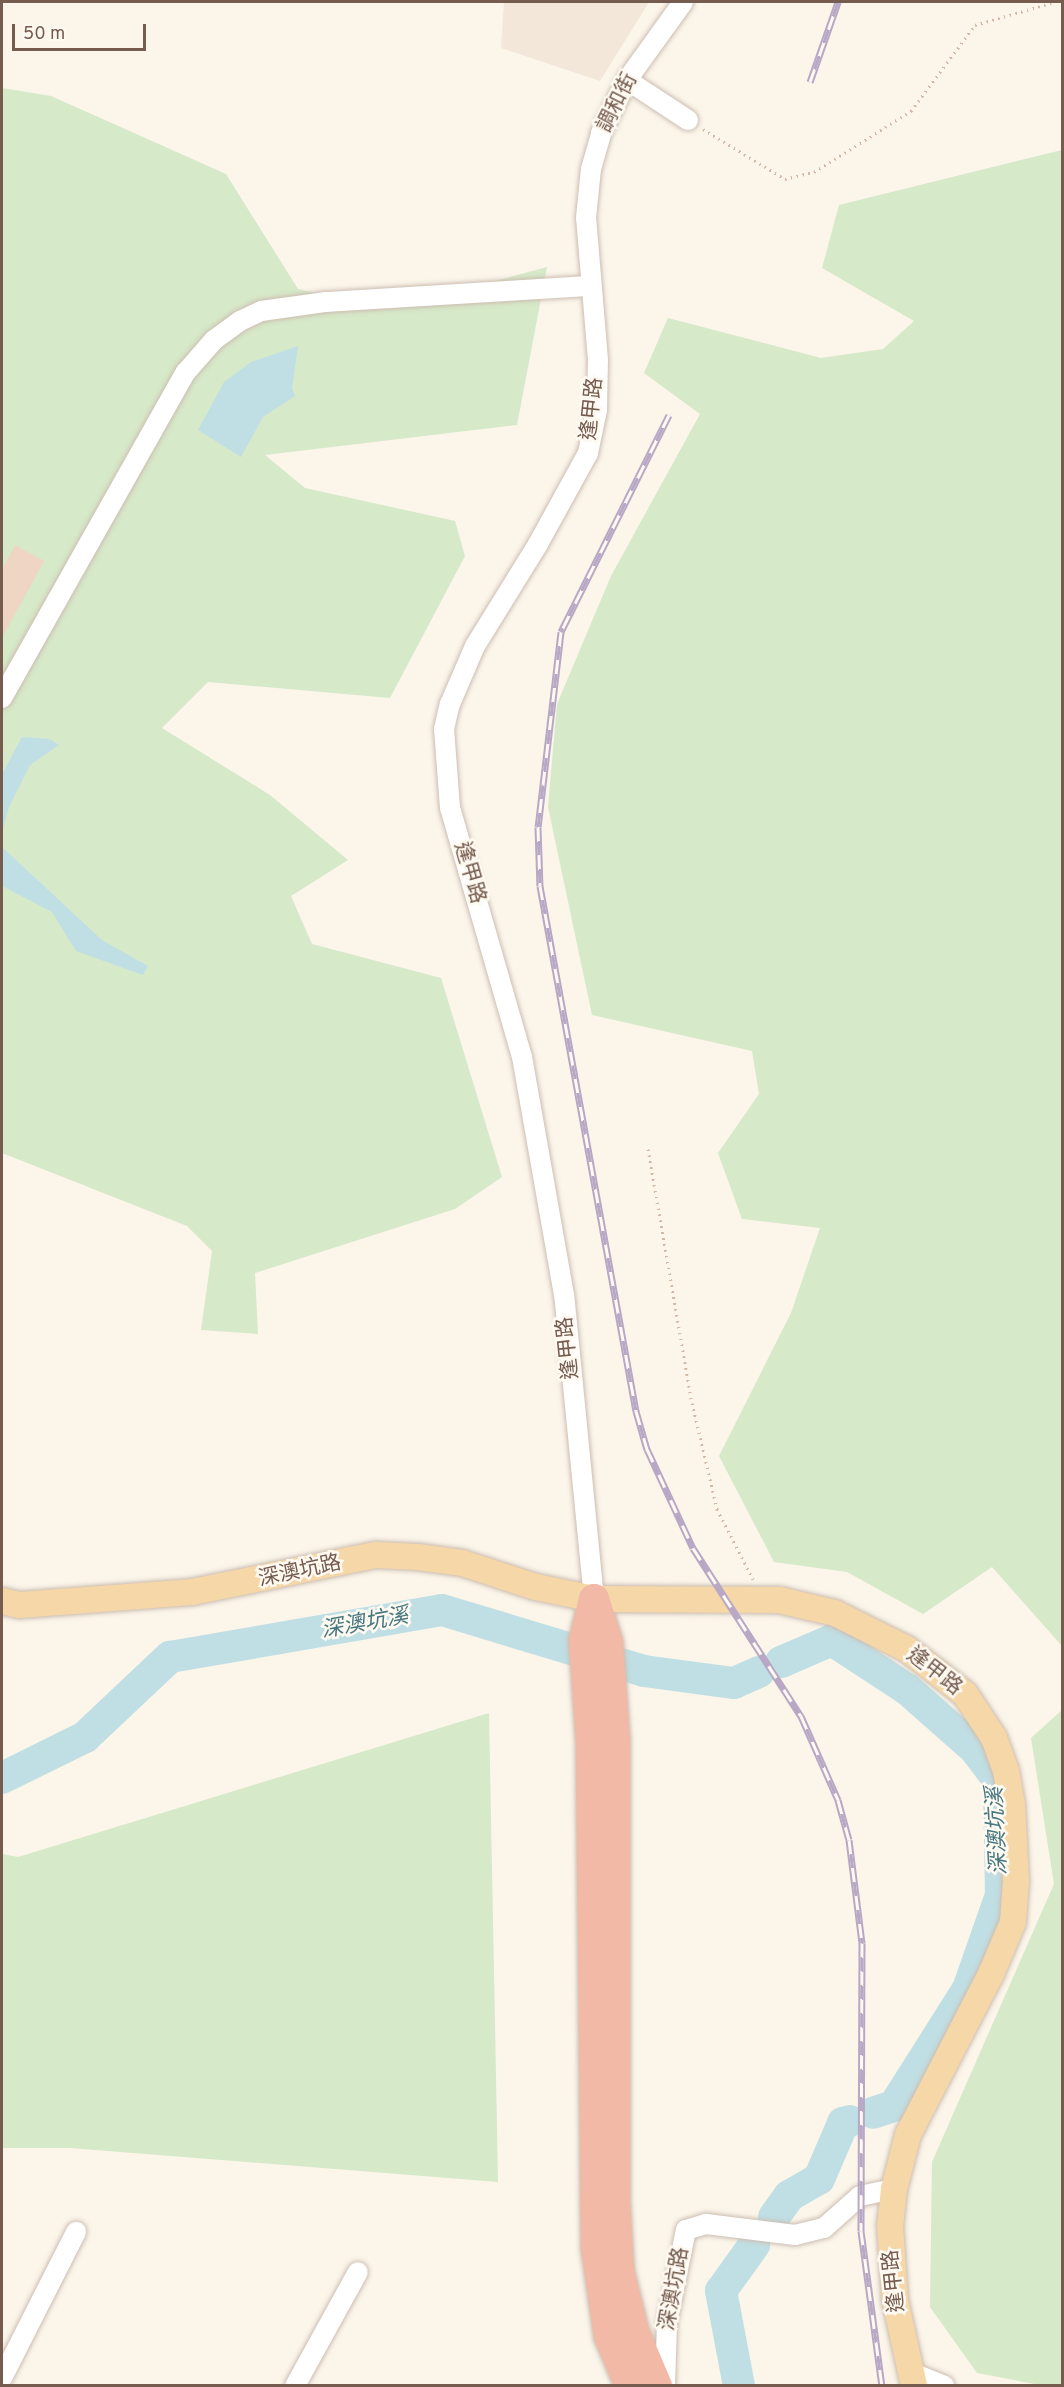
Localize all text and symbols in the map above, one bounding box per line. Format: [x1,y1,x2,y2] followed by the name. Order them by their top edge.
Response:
[15,12,148,50] scale bar
[23,23,65,46] text: 50 m
[592,69,644,137] street label: 調和街
[577,376,609,442] street label: 逢甲路
[448,839,490,907] street label: 逢甲路
[553,1315,585,1381] street label: 逢甲路
[256,1551,344,1593] street label: 深澳坑路
[319,1603,411,1645] water label: 深澳坑溪
[901,1643,967,1701] street label: 逢甲路
[983,1786,1013,1876] water label: 深澳坑溪
[655,2245,695,2333] street label: 深澳坑路
[879,2248,911,2314] street label: 逢甲路

